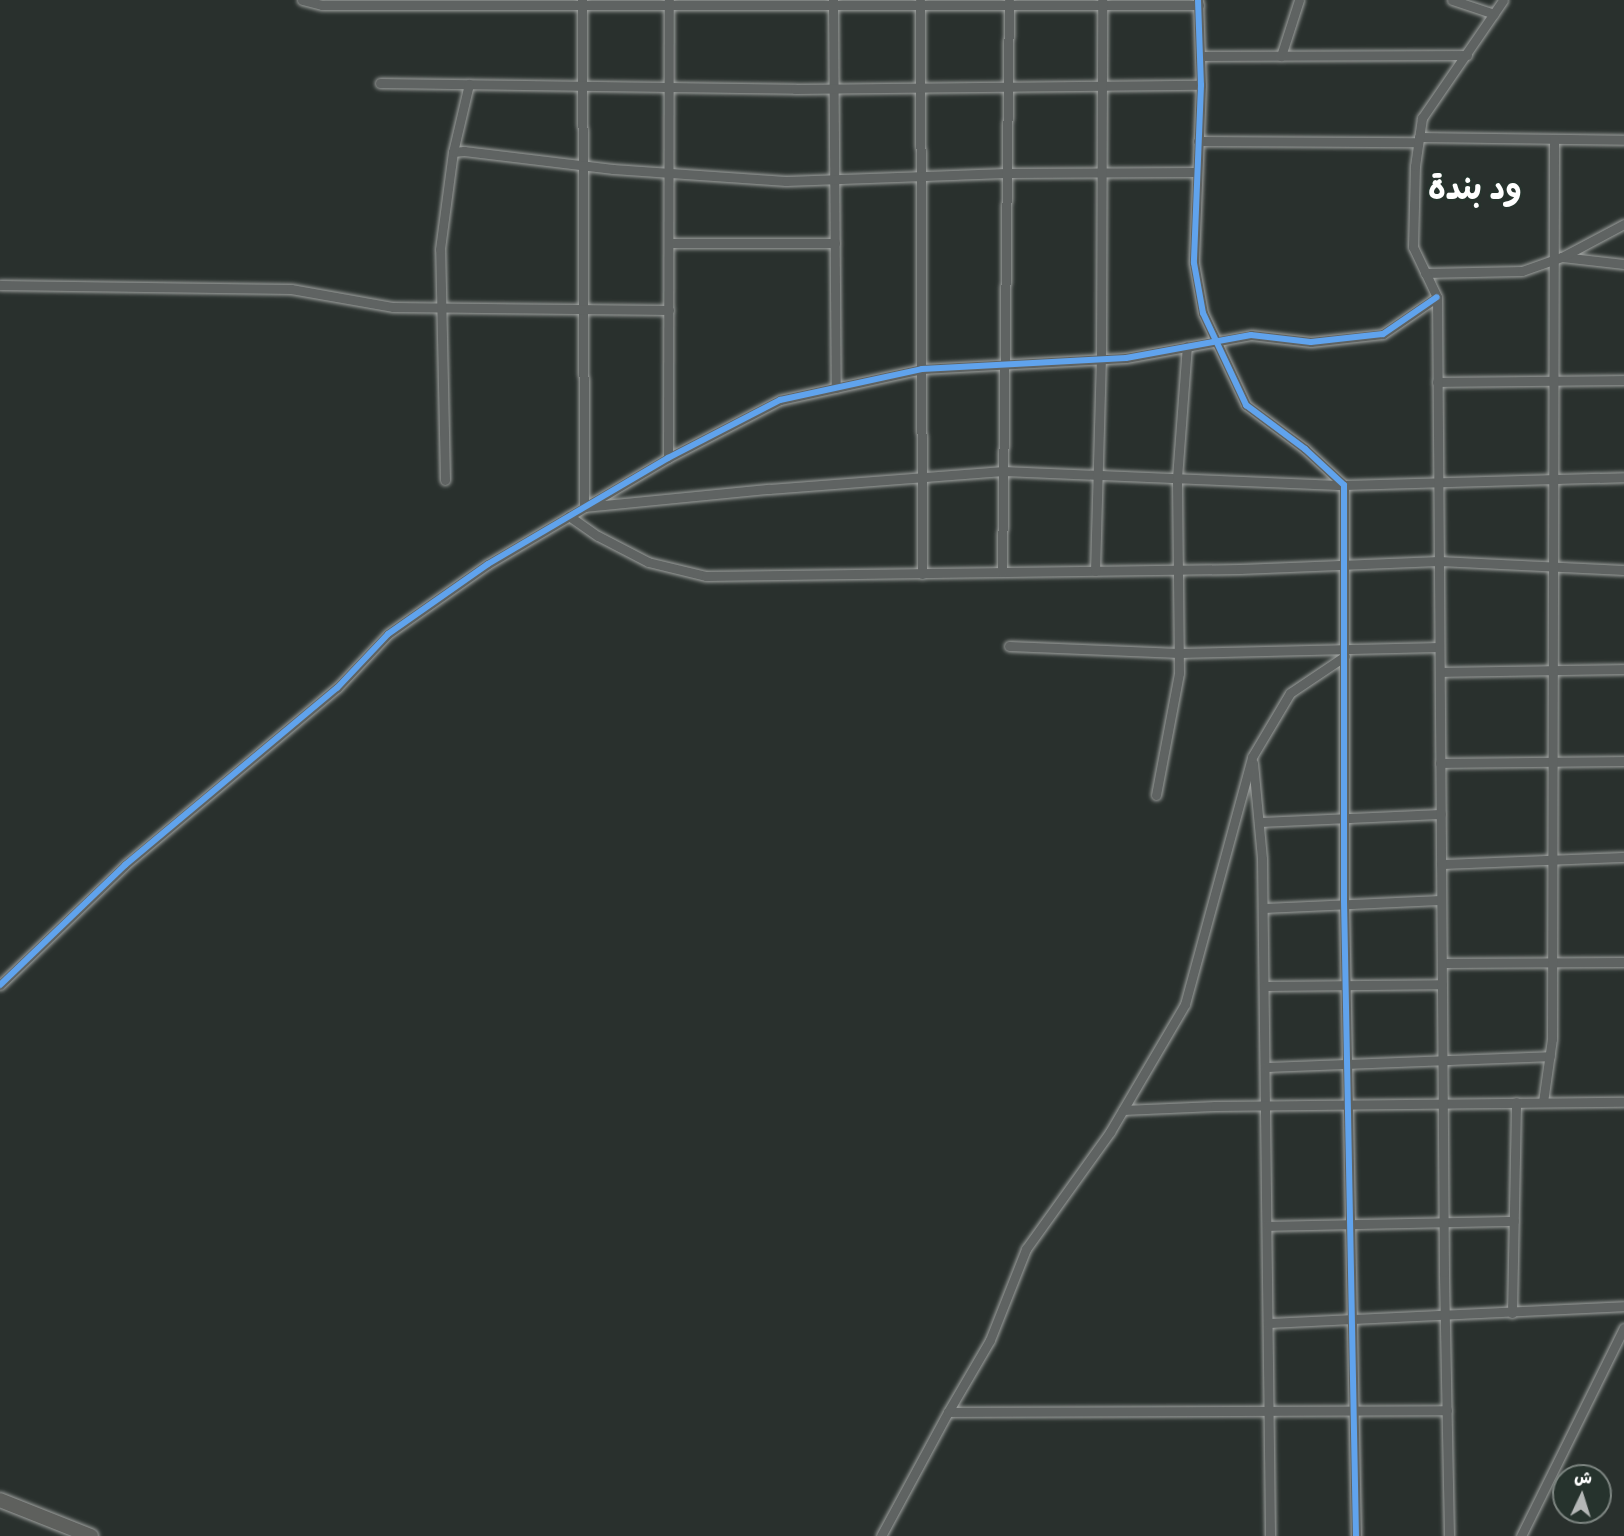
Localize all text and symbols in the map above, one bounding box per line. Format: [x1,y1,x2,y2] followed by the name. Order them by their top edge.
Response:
[1428,169,1522,209] district label: ود بندة
[1552,1464,1612,1524] north arrow
[1574,1467,1593,1489] text: ش

